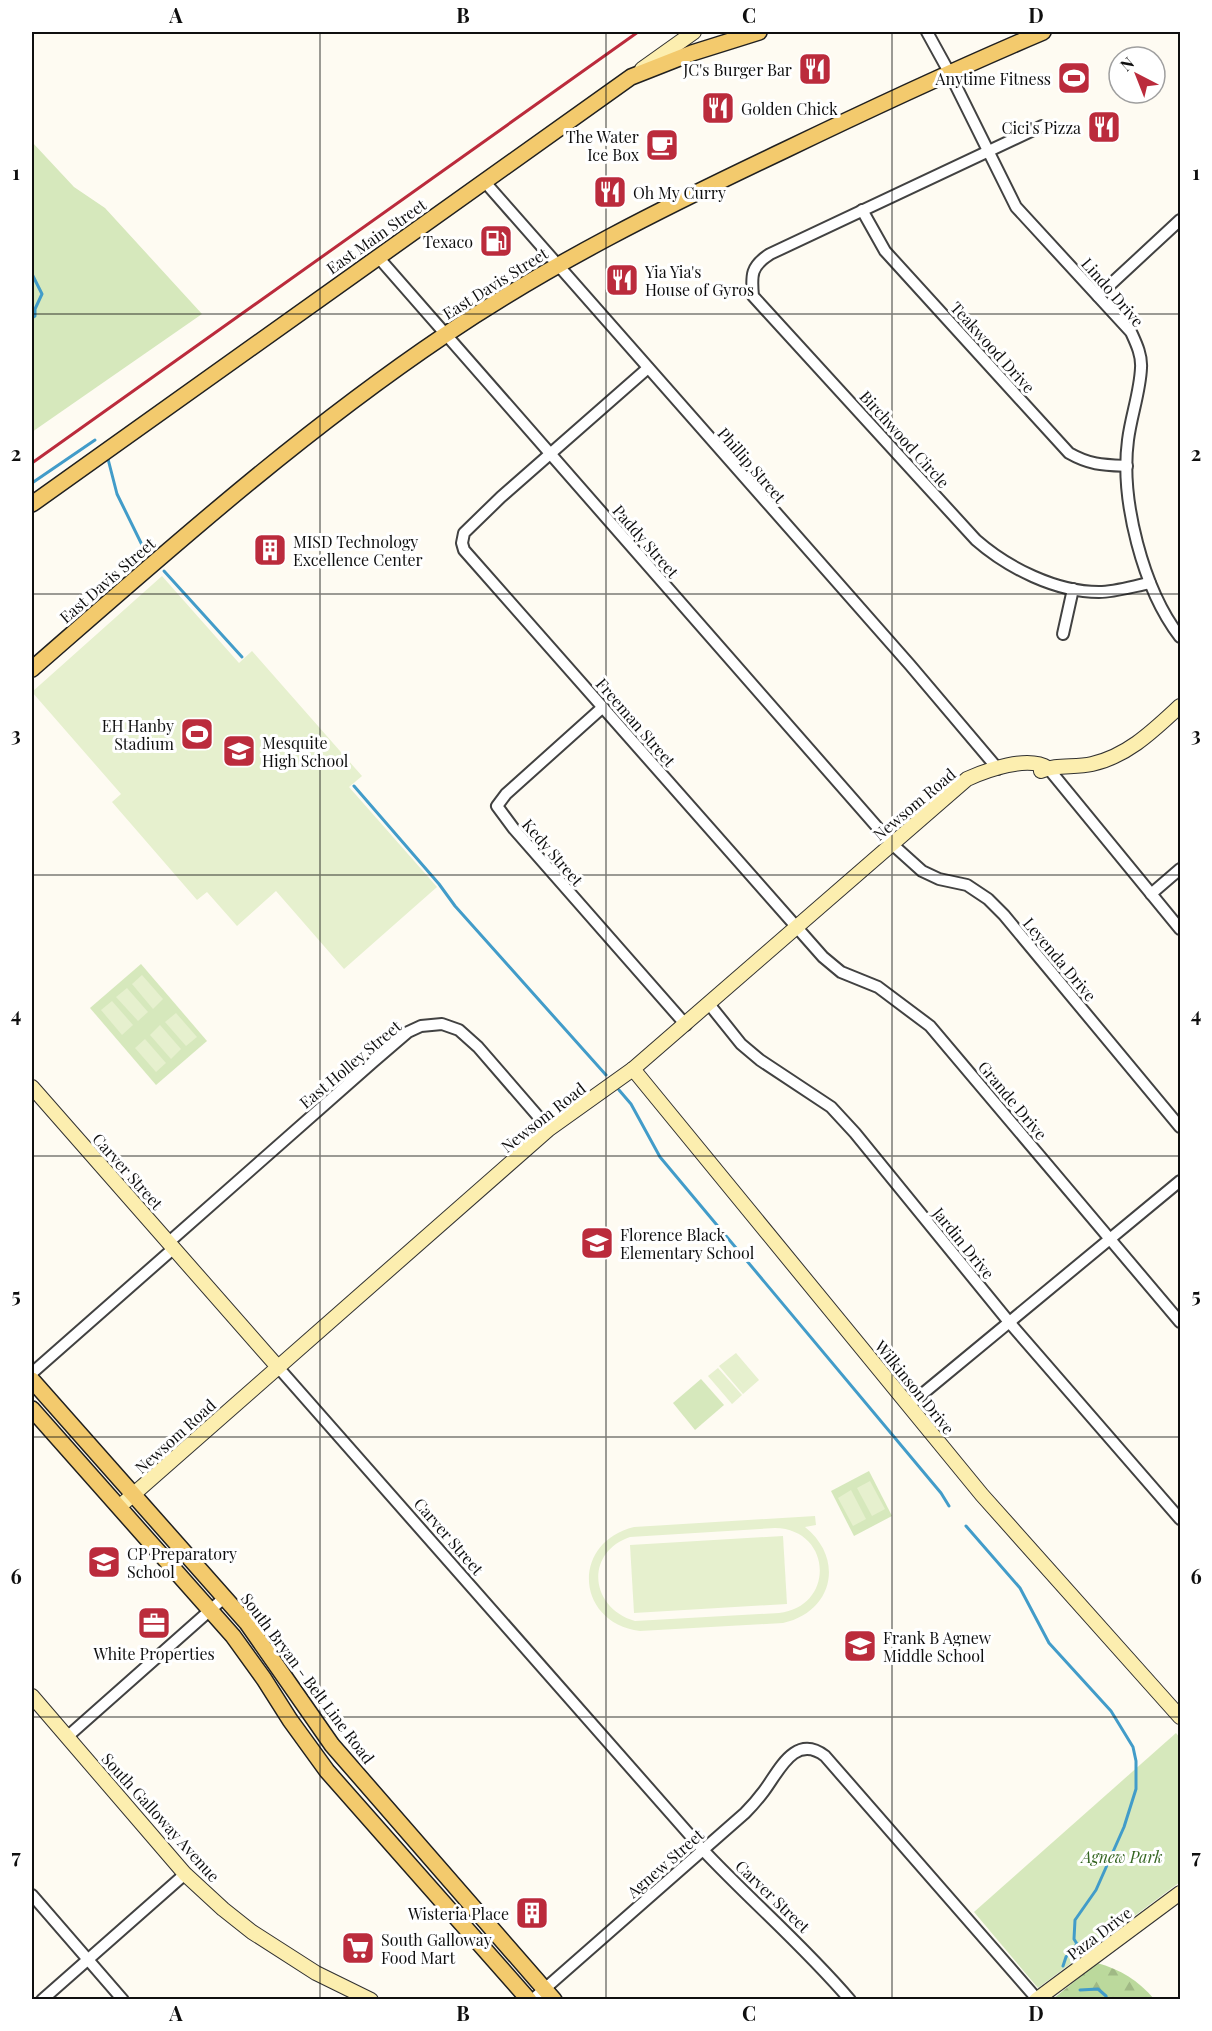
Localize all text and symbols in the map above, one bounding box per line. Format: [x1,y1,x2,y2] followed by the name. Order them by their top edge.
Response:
[168,1,183,28] text: A
[456,1,470,28] text: B
[742,1,756,28] text: C
[1028,1,1044,28] text: D
[1107,45,1167,105] north arrow
[797,51,833,87] restaurant icon: JC's Burger Bar
[1115,52,1138,75] text: N
[682,59,792,80] place label: JC's Burger Bar
[1056,60,1092,96] sports icon: Anytime Fitness
[934,68,1051,89] place label: Anytime Fitness
[700,90,736,126] restaurant icon: Golden Chick
[741,98,838,119] place label: Golden Chick
[1086,109,1122,145] restaurant icon: Cici's Pizza
[1001,117,1081,138] place label: Cici's Pizza
[566,126,640,165] place label: The Water Ice Box
[644,127,680,163] cafe icon: The Water Ice Box
[12,158,20,185] text: 1
[1192,158,1200,185] text: 1
[592,174,628,210] restaurant icon: Oh My Curry
[633,182,726,203] place label: Oh My Curry
[322,194,430,278] street label: East Main Street
[478,223,514,259] fuel station icon: Texaco
[423,231,473,252] place label: Texaco
[438,242,552,324] street label: East Davis Street
[1077,253,1149,331] street label: Lindo Drive
[644,261,754,300] place label: Yia Yia's House of Gyros
[604,262,640,298] restaurant icon: Yia Yia's House of Gyros
[946,297,1040,397] street label: Teakwood Drive
[856,386,954,492] street label: Birchwood Circle
[713,423,791,507] street label: Phillip Street
[11,439,21,466] text: 2
[1191,439,1201,466] text: 2
[608,500,684,582] street label: Paddy Street
[293,531,423,570] place label: MISD Technology Excellence Center
[55,532,160,627] street label: East Davis Street
[252,532,288,568] building icon: MISD Technology Excellence Center
[592,673,680,771] street label: Freeman Street
[102,715,174,754] place label: EH Hanby Stadium
[179,716,215,752] sports icon: EH Hanby Stadium
[11,720,21,747] text: 3
[1191,720,1201,747] text: 3
[262,732,349,771] place label: Mesquite High School
[221,733,257,769] school or university icon: Mesquite High School
[868,763,960,845] street label: Newsom Road
[518,814,588,890] street label: Kedy Street
[1019,913,1101,1005] street label: Leyenda Drive
[11,1000,21,1027] text: 4
[1191,1000,1201,1027] text: 4
[295,1015,405,1113] street label: East Holley Street
[974,1056,1052,1144] street label: Grande Drive
[496,1077,590,1157] street label: Newsom Road
[88,1128,168,1214] street label: Carver Street
[928,1202,999,1283] street label: Jardin Drive
[620,1224,755,1263] place label: Florence Black Elementary School
[579,1225,615,1261] school or university icon: Florence Black Elementary School
[11,1281,21,1308] text: 5
[1191,1281,1201,1308] text: 5
[870,1335,959,1438] street label: Wilkinson Drive
[130,1394,220,1478] street label: Newsom Road
[410,1493,489,1579] street label: Carver Street
[127,1543,237,1582] place label: CP Preparatory School
[86,1544,122,1580] school or university icon: CP Preparatory School
[10,1562,22,1589] text: 6
[1190,1562,1202,1589] text: 6
[237,1588,379,1768] street label: South Bryan - Belt Line Road
[136,1605,172,1641] office icon: White Properties
[883,1627,992,1666] place label: Frank B Agnew Middle School
[842,1628,878,1664] school or university icon: Frank B Agnew Middle School
[92,1643,215,1664] place label: White Properties
[97,1748,225,1886] street label: South Galloway Avenue
[622,1824,708,1903] street label: Agnew Street
[11,1842,21,1869] text: 7
[1191,1842,1201,1869] text: 7
[1079,1846,1163,1867] park label: Agnew Park
[731,1855,815,1937] street label: Carver Street
[514,1895,550,1931] building icon: Wisteria Place
[1062,1902,1136,1964] street label: Paza Drive
[407,1903,509,1924] place label: Wisteria Place
[381,1929,492,1968] place label: South Galloway Food Mart
[340,1930,376,1966] supermarket icon: South Galloway Food Mart
[168,1999,183,2026] text: A
[456,1999,470,2026] text: B
[742,1999,756,2026] text: C
[1028,1999,1044,2026] text: D

